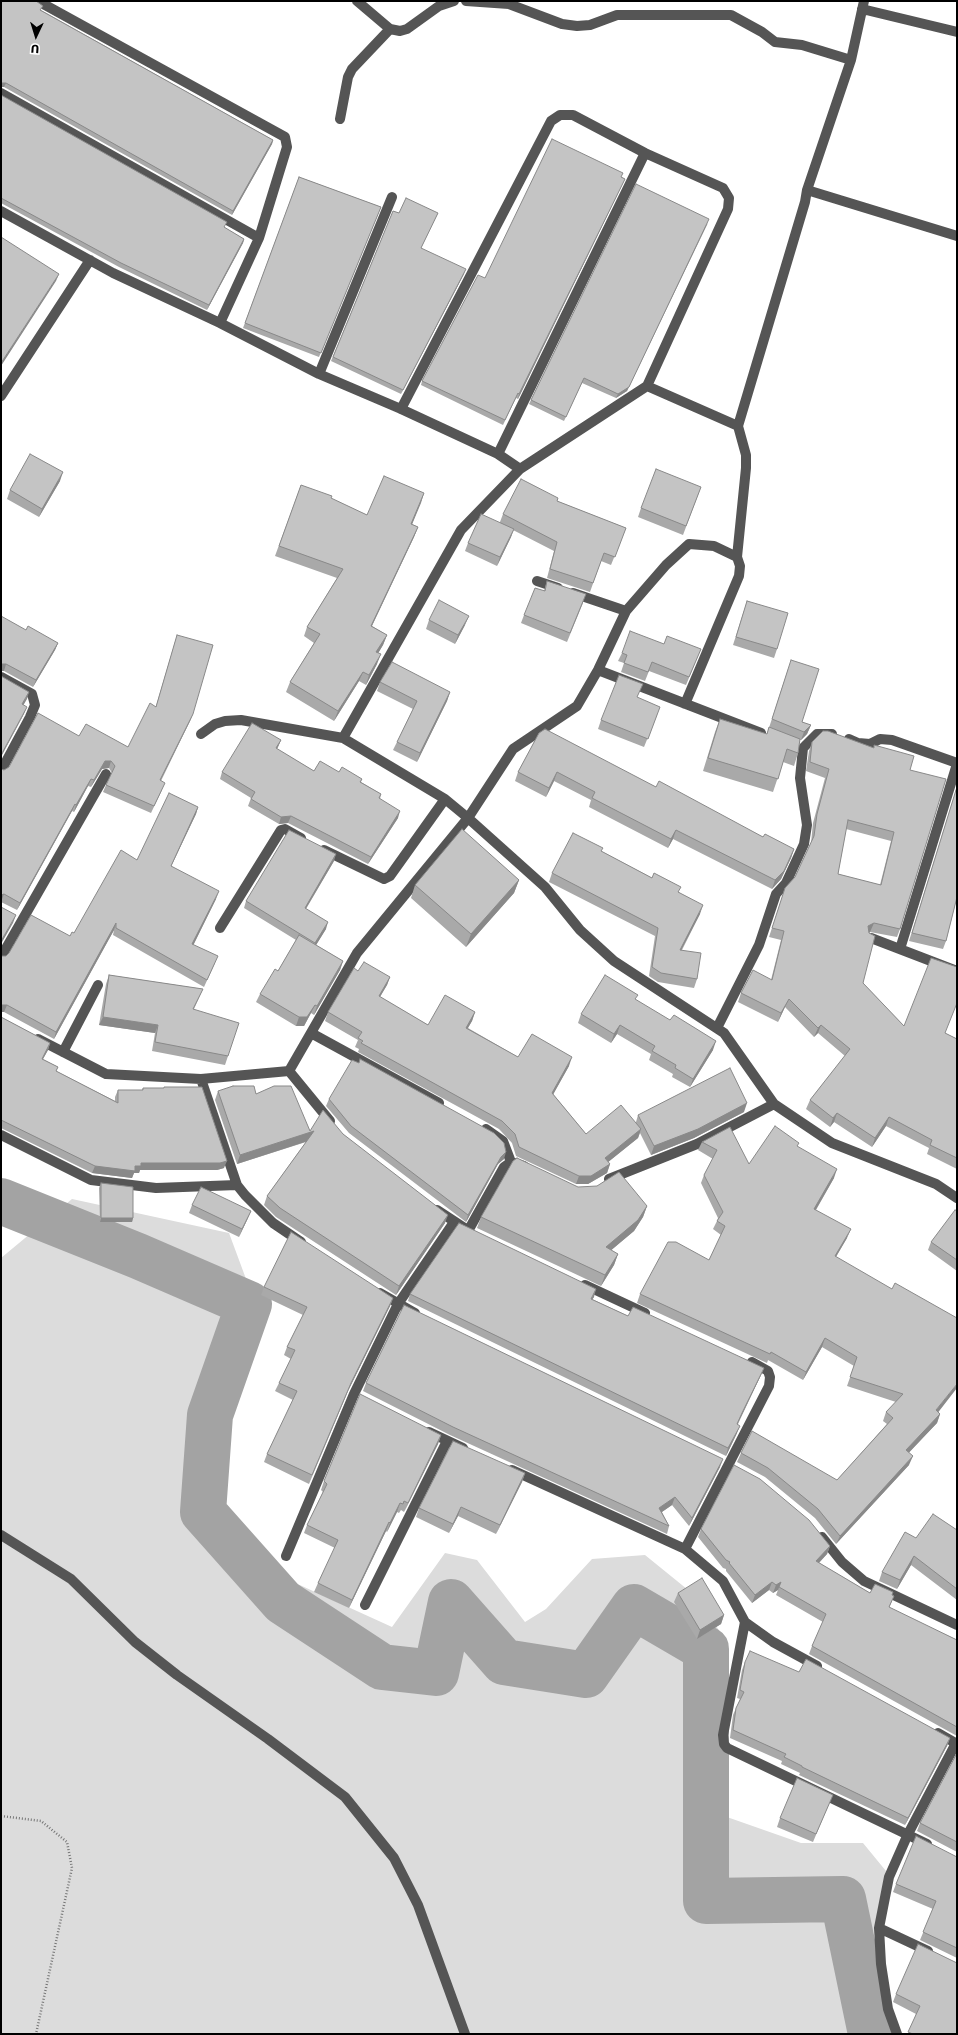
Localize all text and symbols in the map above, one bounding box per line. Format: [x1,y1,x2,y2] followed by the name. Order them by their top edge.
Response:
[16,16,56,56] north arrow
[30,42,40,55] text: U

